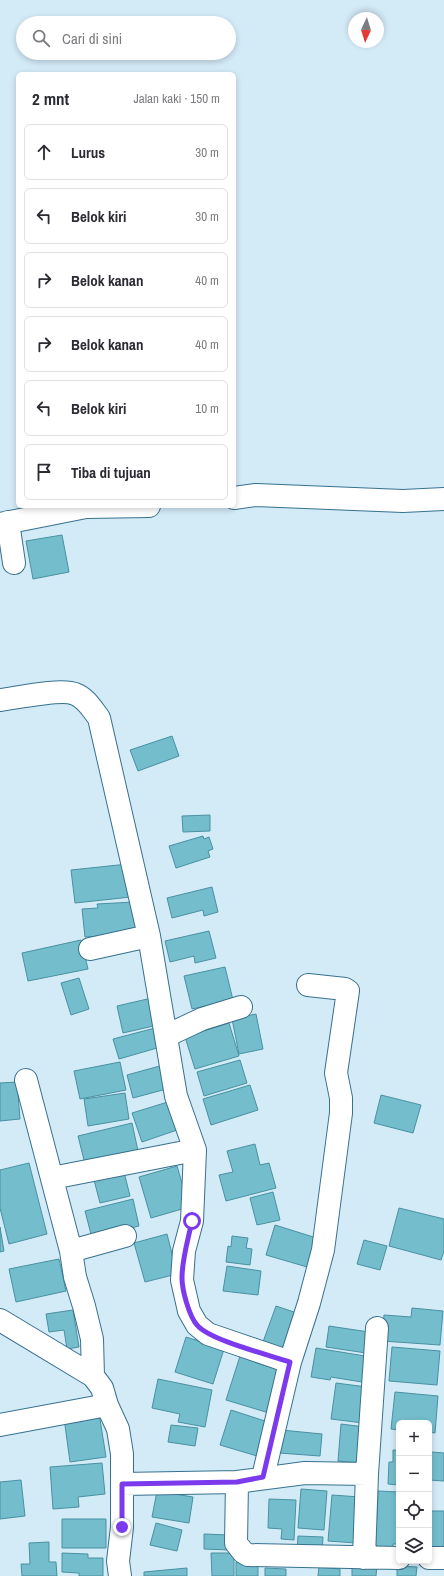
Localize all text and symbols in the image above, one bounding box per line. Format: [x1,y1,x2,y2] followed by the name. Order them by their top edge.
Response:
[348,12,384,48] north arrow
[16,16,236,60] search box
[30,27,52,49] icon: search
[62,28,122,49] text: Cari di sini
[32,87,69,110] text: 2 mnt
[133,90,220,107] text: Jalan kaki · 150 m
[33,141,55,163] icon: ahead
[71,142,105,163] text: Lurus
[195,144,219,161] text: 30 m
[33,205,55,227] icon: left
[71,206,126,227] text: Belok kiri
[195,208,219,225] text: 30 m
[33,269,55,291] icon: right
[71,270,143,291] text: Belok kanan
[195,272,219,289] text: 40 m
[33,333,55,355] icon: right
[71,334,143,355] text: Belok kanan
[195,336,219,353] text: 40 m
[33,397,55,419] icon: left
[71,398,126,419] text: Belok kiri
[195,400,219,417] text: 10 m
[33,461,55,483] icon: arrive
[71,462,151,483] text: Tiba di tujuan
[183,1212,201,1230] route start
[396,1420,432,1564] map controls
[396,1420,432,1456] button: +
[396,1456,432,1492] button: −
[396,1492,432,1528] button: locate
[113,1518,131,1536] route end
[396,1528,432,1564] button: layers

